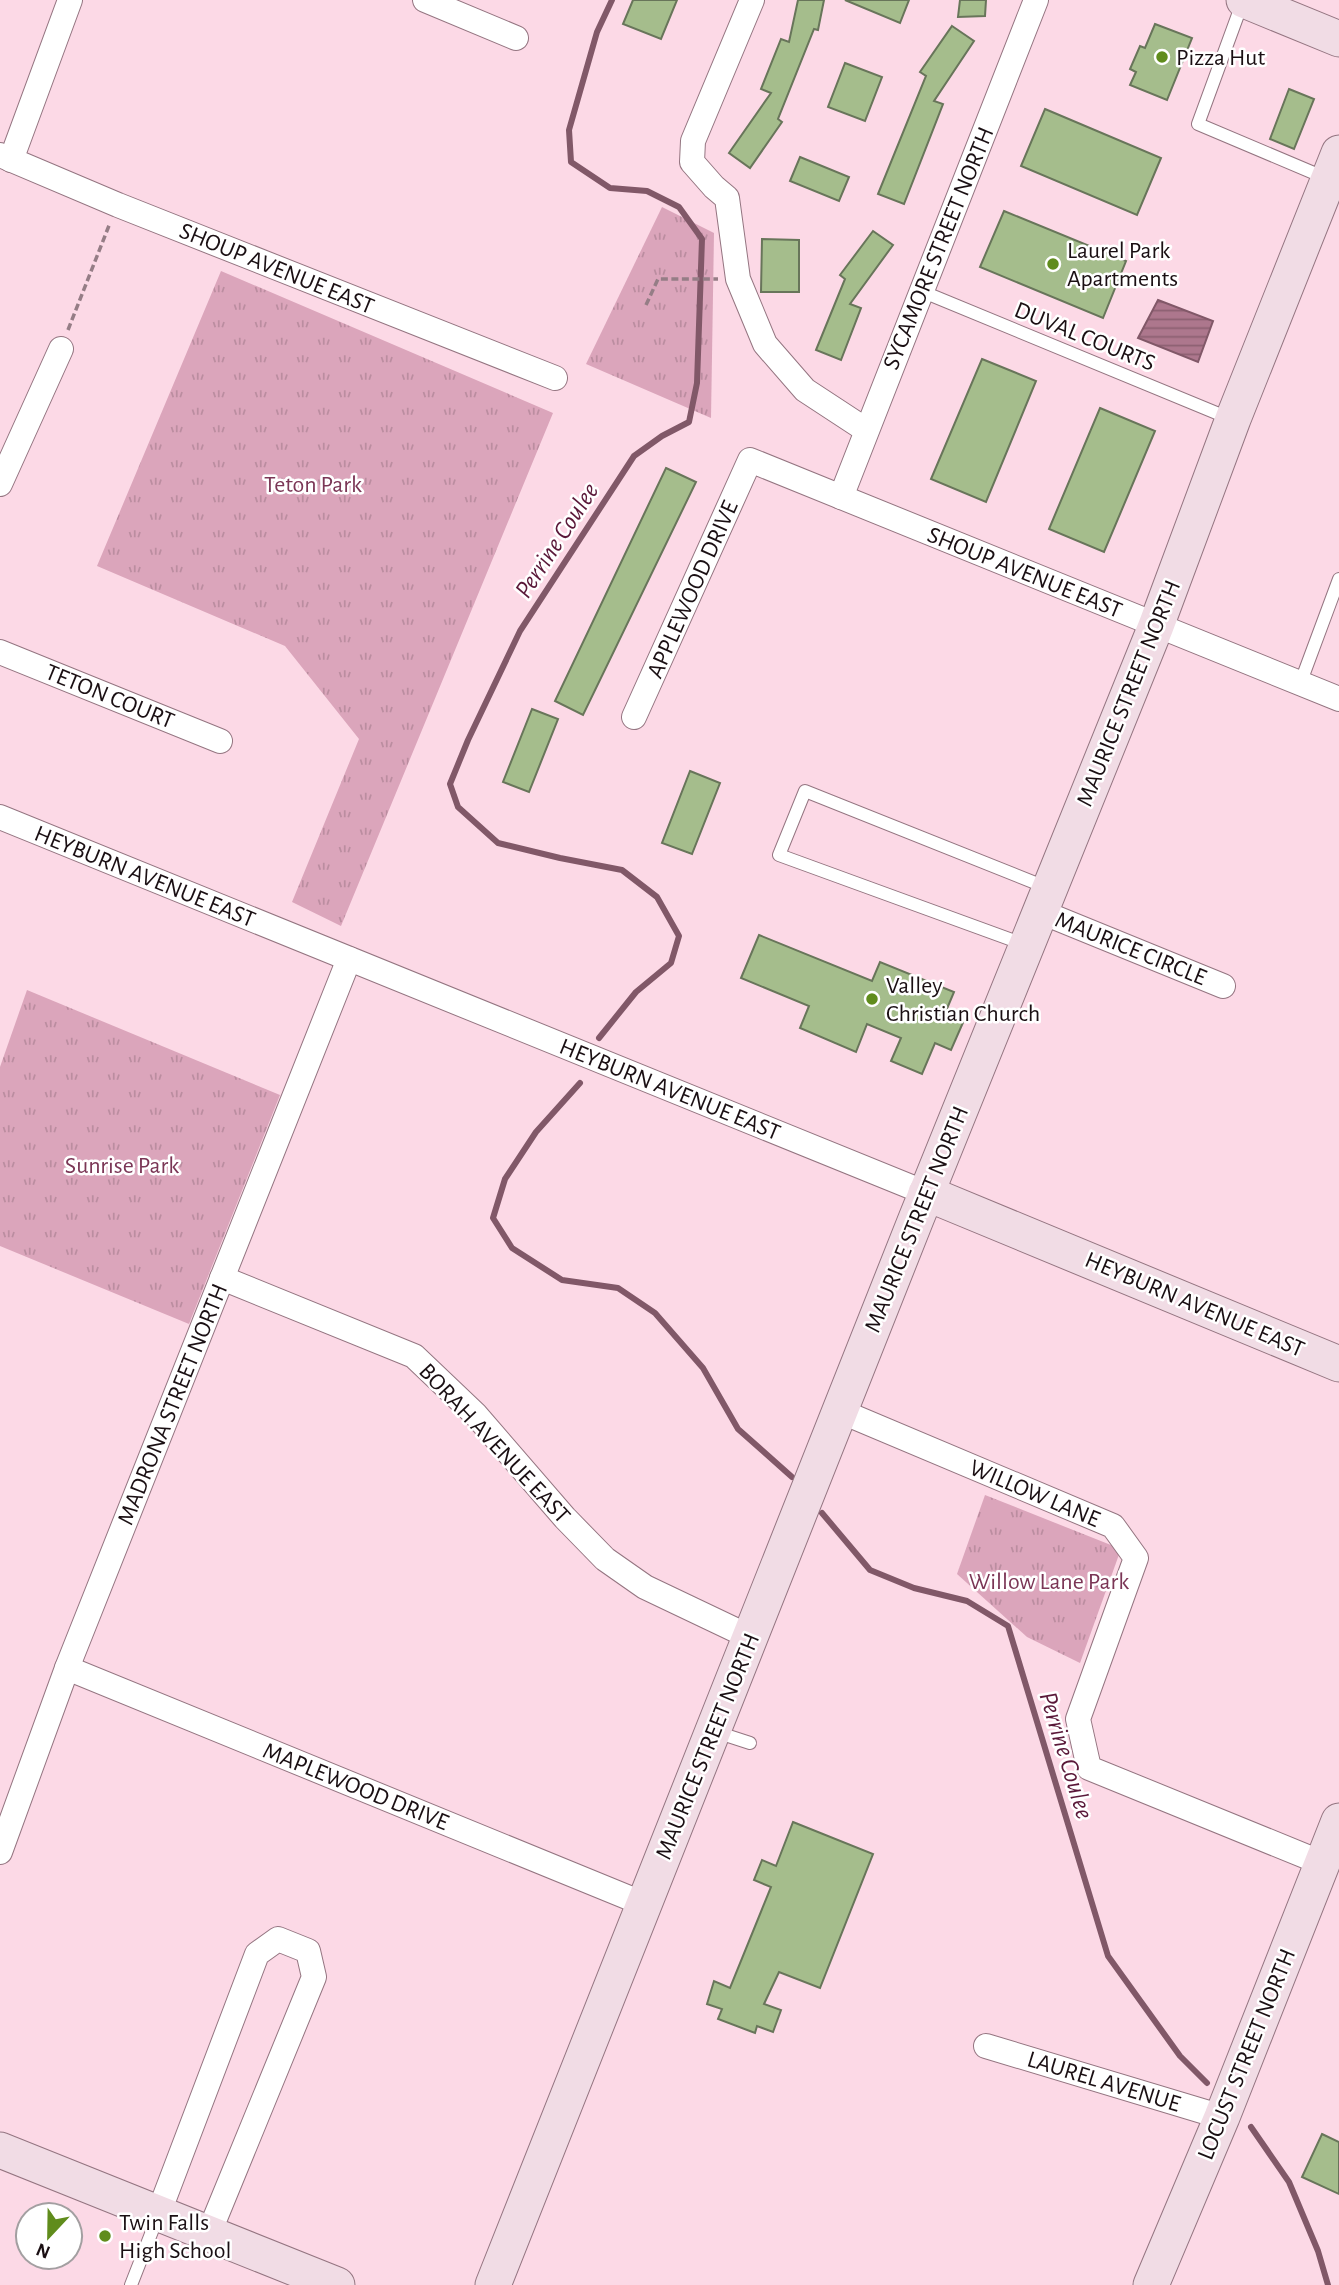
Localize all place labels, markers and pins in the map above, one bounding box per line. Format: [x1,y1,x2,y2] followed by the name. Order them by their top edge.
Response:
[1176,46,1266,70] place label: Pizza Hut
[1154,49,1170,65] marker: Pizza Hut
[1067,239,1178,291] place label: Laurel Park Apartments
[1045,256,1061,272] marker: Laurel Park Apartments
[886,974,1040,1026] place label: Valley Christian Church
[864,991,880,1007] marker: Valley Christian Church
[119,2211,231,2263] place label: Twin Falls High School
[97,2228,113,2244] marker: Twin Falls High School

